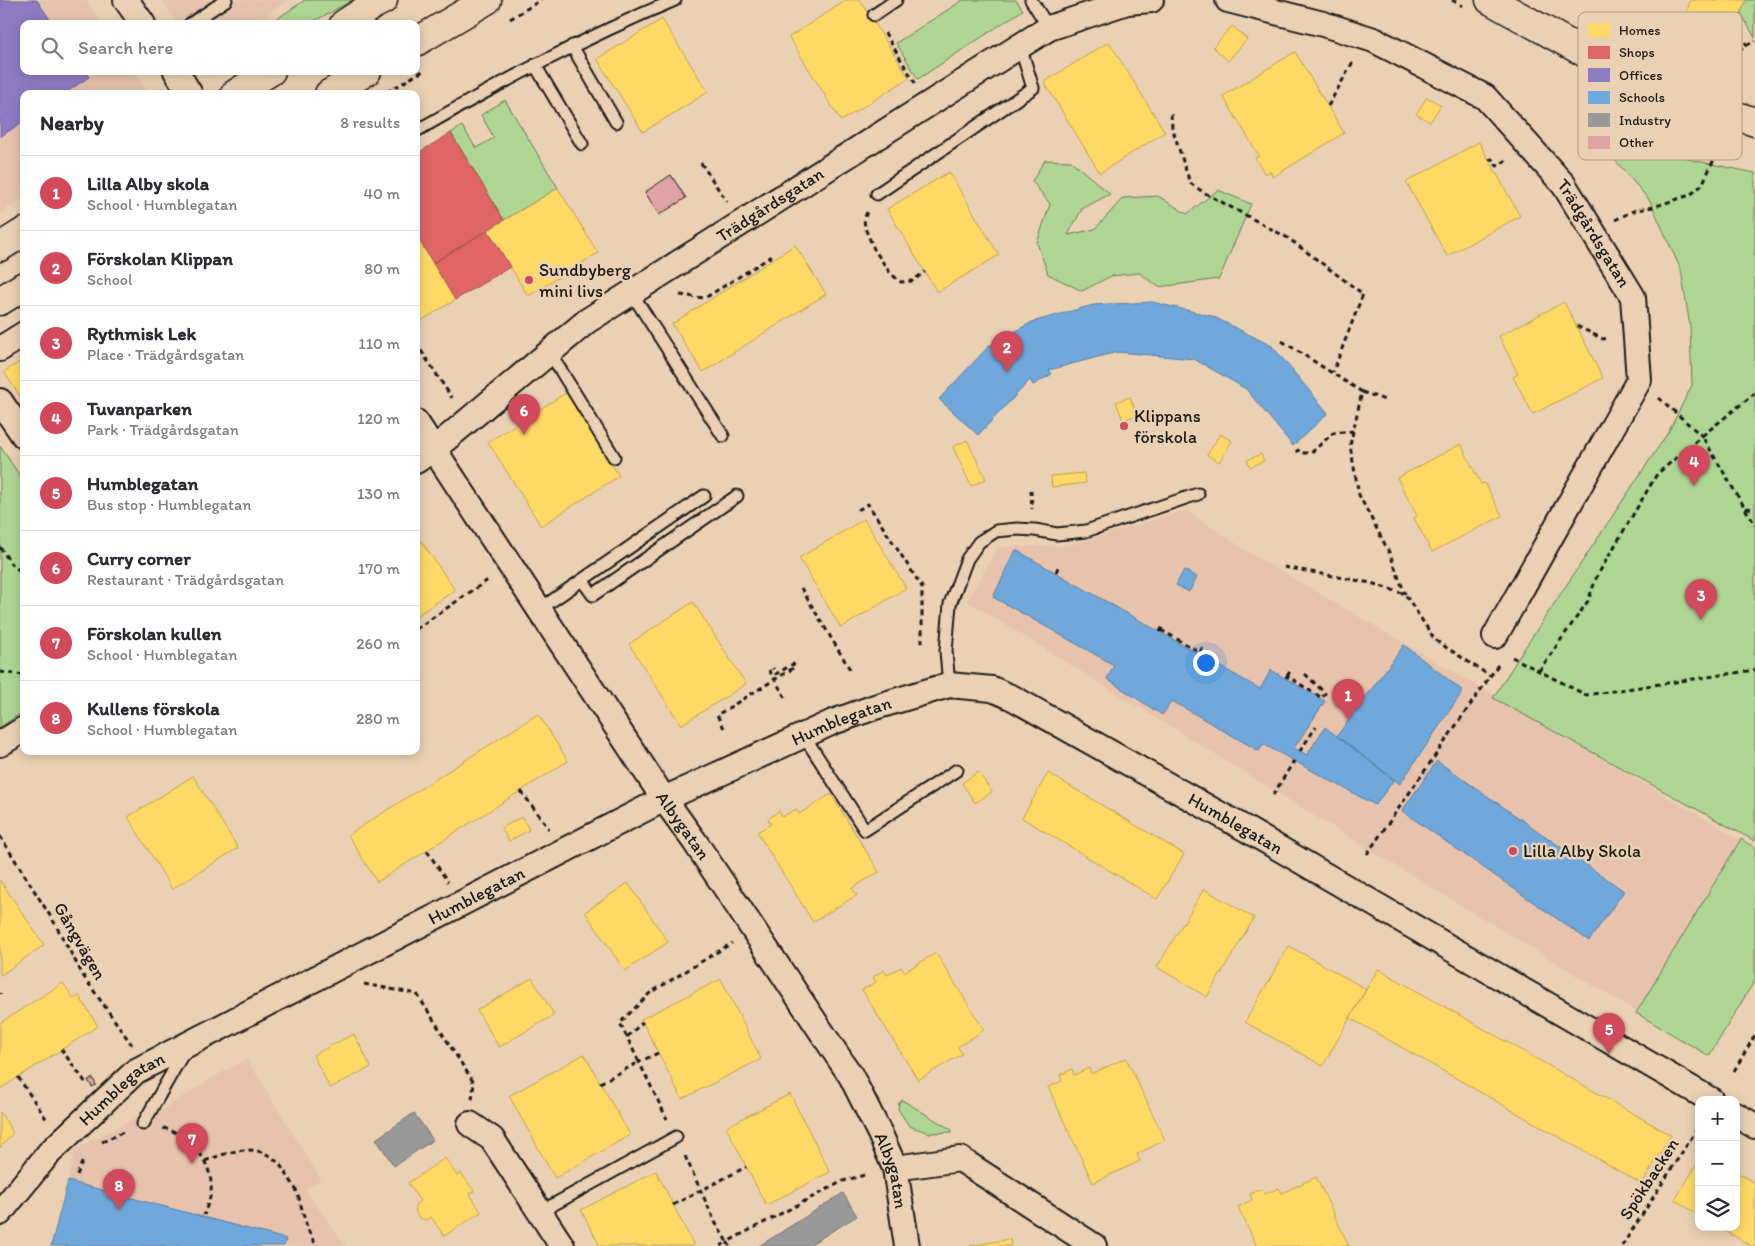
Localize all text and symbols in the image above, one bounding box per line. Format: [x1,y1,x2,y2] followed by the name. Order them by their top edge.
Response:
[1578,12,1742,160] legend
[20,20,420,75] search box
[1619,22,1661,39] text: Homes
[38,34,66,62] icon: search
[78,36,173,59] text: Search here
[1619,44,1655,61] text: Shops
[1619,67,1662,84] text: Offices
[1619,89,1665,106] text: Schools
[40,110,104,135] text: Nearby
[1619,112,1671,129] text: Industry
[340,113,400,132] text: 8 results
[1619,134,1654,151] text: Other
[712,162,828,247] street label: Trädgårdsgatan
[87,172,209,195] text: Lilla Alby skola
[1553,174,1635,291] street label: Trädgårdsgatan
[52,184,60,203] text: 1
[363,184,400,203] text: 40 m
[87,195,237,214] text: School · Humblegatan
[87,247,233,270] text: Förskolan Klippan
[52,259,60,278] text: 2
[364,259,400,278] text: 80 m
[539,259,632,302] place label: Sundbyberg mini livs
[87,270,133,289] text: School
[523,274,535,286] marker: Sundbyberg mini livs
[87,322,196,345] text: Rythmisk Lek
[991,331,1023,372] pin: 2
[52,334,60,353] text: 3
[358,334,400,353] text: 110 m
[87,345,244,364] text: Place · Trädgårdsgatan
[508,394,540,435] pin: 6
[87,397,192,420] text: Tuvanparken
[1134,405,1201,448] place label: Klippans förskola
[51,409,61,428] text: 4
[357,409,400,428] text: 120 m
[87,420,239,439] text: Park · Trädgårdsgatan
[1118,420,1130,432] marker: Klippans förskola
[1678,445,1710,486] pin: 4
[87,472,198,495] text: Humblegatan
[52,484,60,503] text: 5
[357,484,400,503] text: 130 m
[87,495,251,514] text: Bus stop · Humblegatan
[87,547,191,570] text: Curry corner
[52,559,60,578] text: 6
[358,559,400,578] text: 170 m
[87,570,284,589] text: Restaurant · Trädgårdsgatan
[1685,579,1717,620] pin: 3
[87,622,222,645] text: Förskolan kullen
[52,634,60,653] text: 7
[356,634,400,653] text: 260 m
[87,645,237,664] text: School · Humblegatan
[1193,650,1219,676] your location
[1332,679,1364,720] pin: 1
[788,692,894,750] street label: Humblegatan
[87,697,220,720] text: Kullens förskola
[52,709,60,728] text: 8
[356,709,400,728] text: 280 m
[87,720,237,739] text: School · Humblegatan
[651,787,715,864] street label: Albygatan
[1184,788,1287,859] street label: Humblegatan
[1523,840,1641,862] place label: Lilla Alby Skola
[1507,845,1519,857] marker: Lilla Alby Skola
[425,862,528,930] street label: Humblegatan
[49,898,111,984] street label: Gångvägen
[1593,1013,1625,1054] pin: 5
[74,1047,168,1130] street label: Humblegatan
[1695,1096,1740,1231] map controls
[1695,1096,1740,1141] button: +
[176,1123,208,1164] pin: 7
[870,1129,912,1210] street label: Albygatan
[1614,1134,1684,1224] street label: Spökbacken
[1695,1141,1740,1186] button: −
[103,1169,135,1210] pin: 8
[1695,1186,1740,1231] button: layers

